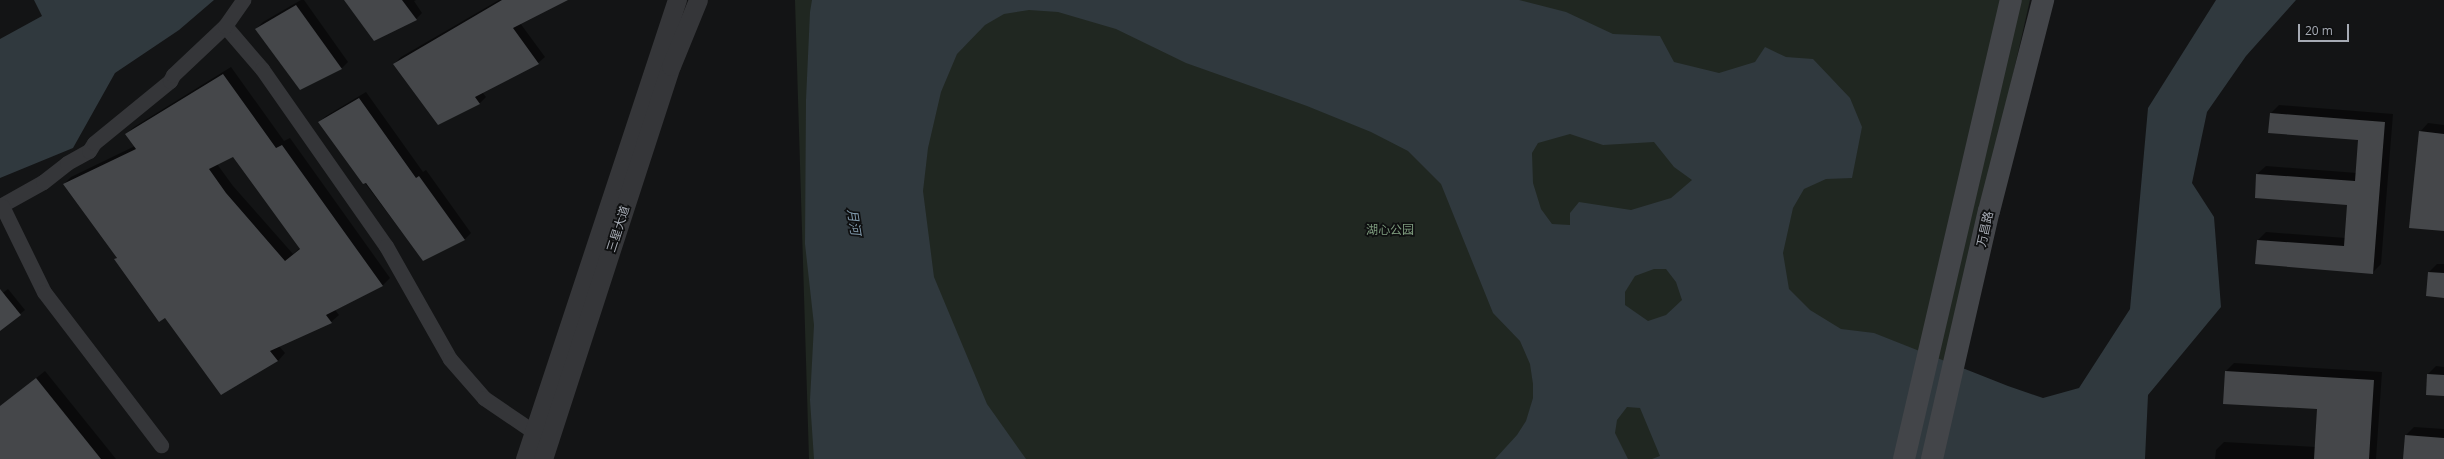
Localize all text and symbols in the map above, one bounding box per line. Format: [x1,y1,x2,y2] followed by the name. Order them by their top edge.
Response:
[2300,16,2351,42] scale bar
[2305,22,2333,39] text: 20 m
[604,204,632,254] street label: 三星大道
[844,208,864,236] water label: 月河
[1974,210,1996,248] street label: 万昌路
[1366,223,1414,237] park label: 湖心公园

